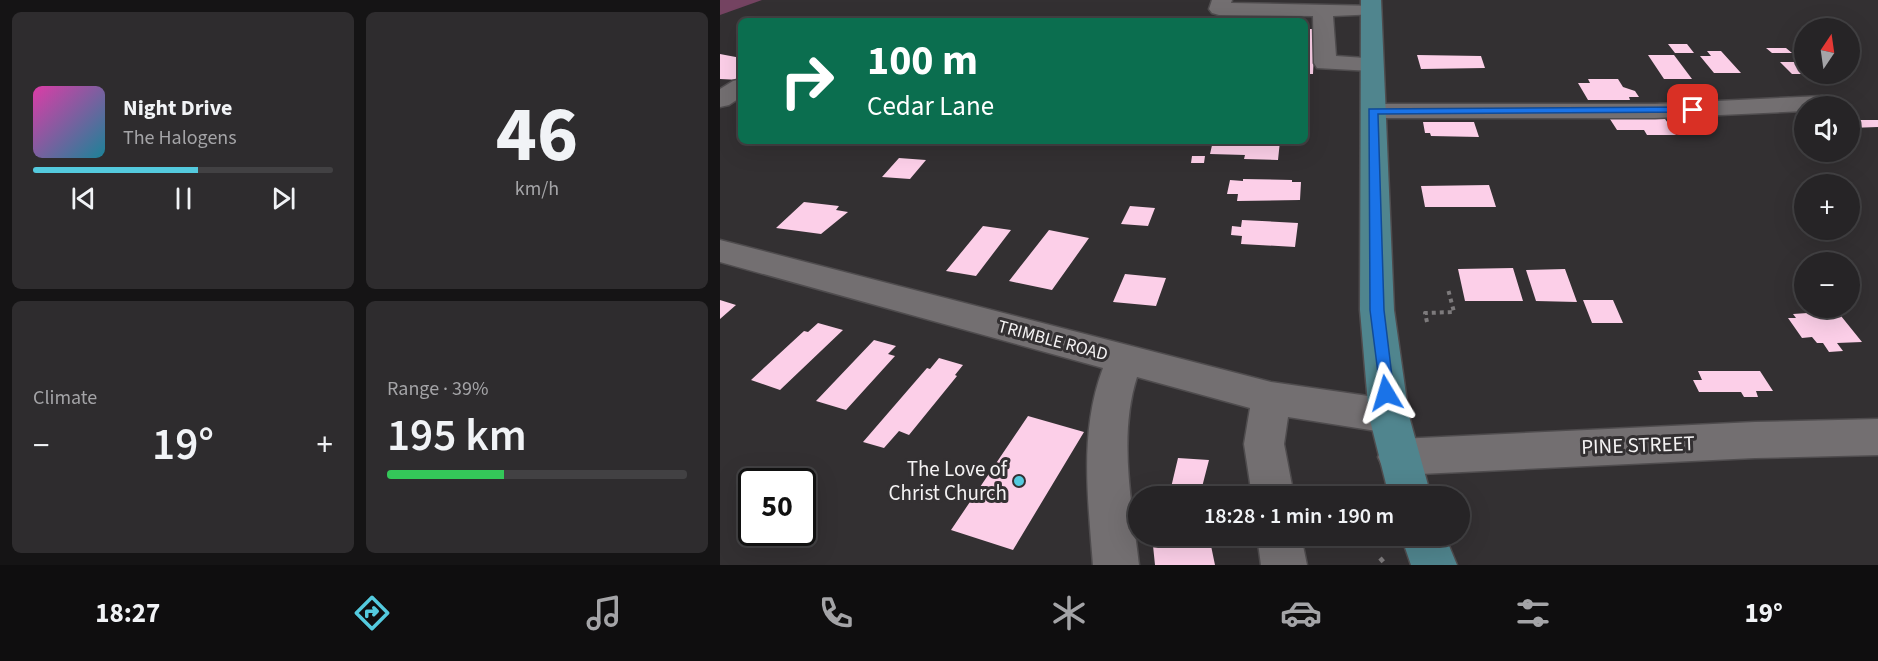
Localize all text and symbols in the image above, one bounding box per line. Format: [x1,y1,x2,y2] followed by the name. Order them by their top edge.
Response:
[1794,18,1860,84] north arrow
[1794,18,1860,318] map controls
[867,31,978,91] text: 100 m
[768,42,846,120] icon: right
[496,80,578,191] text: 46
[1667,84,1718,135] pin
[867,87,994,126] text: Cedar Lane
[123,92,232,124] text: Night Drive
[1676,93,1709,126] icon: arrive
[1794,96,1860,162] button: sound
[123,124,237,152] text: The Halogens
[1794,174,1860,240] button: +
[515,175,559,203] text: km/h
[67,182,100,215] icon: previous
[167,182,200,215] icon: pause
[267,182,300,215] icon: next
[1794,252,1860,318] button: −
[995,314,1111,367] street label: TRIMBLE ROAD
[1354,361,1418,425] position arrow
[387,375,488,403] text: Range · 39%
[33,384,97,412] text: Climate
[387,404,527,468] text: 195 km
[152,413,214,477] text: 19°
[33,422,49,469] text: −
[317,422,333,469] text: +
[1581,428,1695,462] street label: PINE STREET
[889,454,1008,508] place label: The Love of Christ Church
[738,468,816,546] speed limit sign: 50
[1012,474,1026,488] marker: The Love of Christ Church
[1204,500,1394,532] text: 18:28 · 1 min · 190 m
[351,592,393,634] icon: directions
[583,592,625,634] icon: music
[815,592,857,634] icon: phone
[1048,592,1090,634] icon: climate
[1280,592,1322,634] icon: car
[1512,592,1554,634] icon: filters
[95,594,160,633] text: 18:27
[1744,594,1783,633] text: 19°

